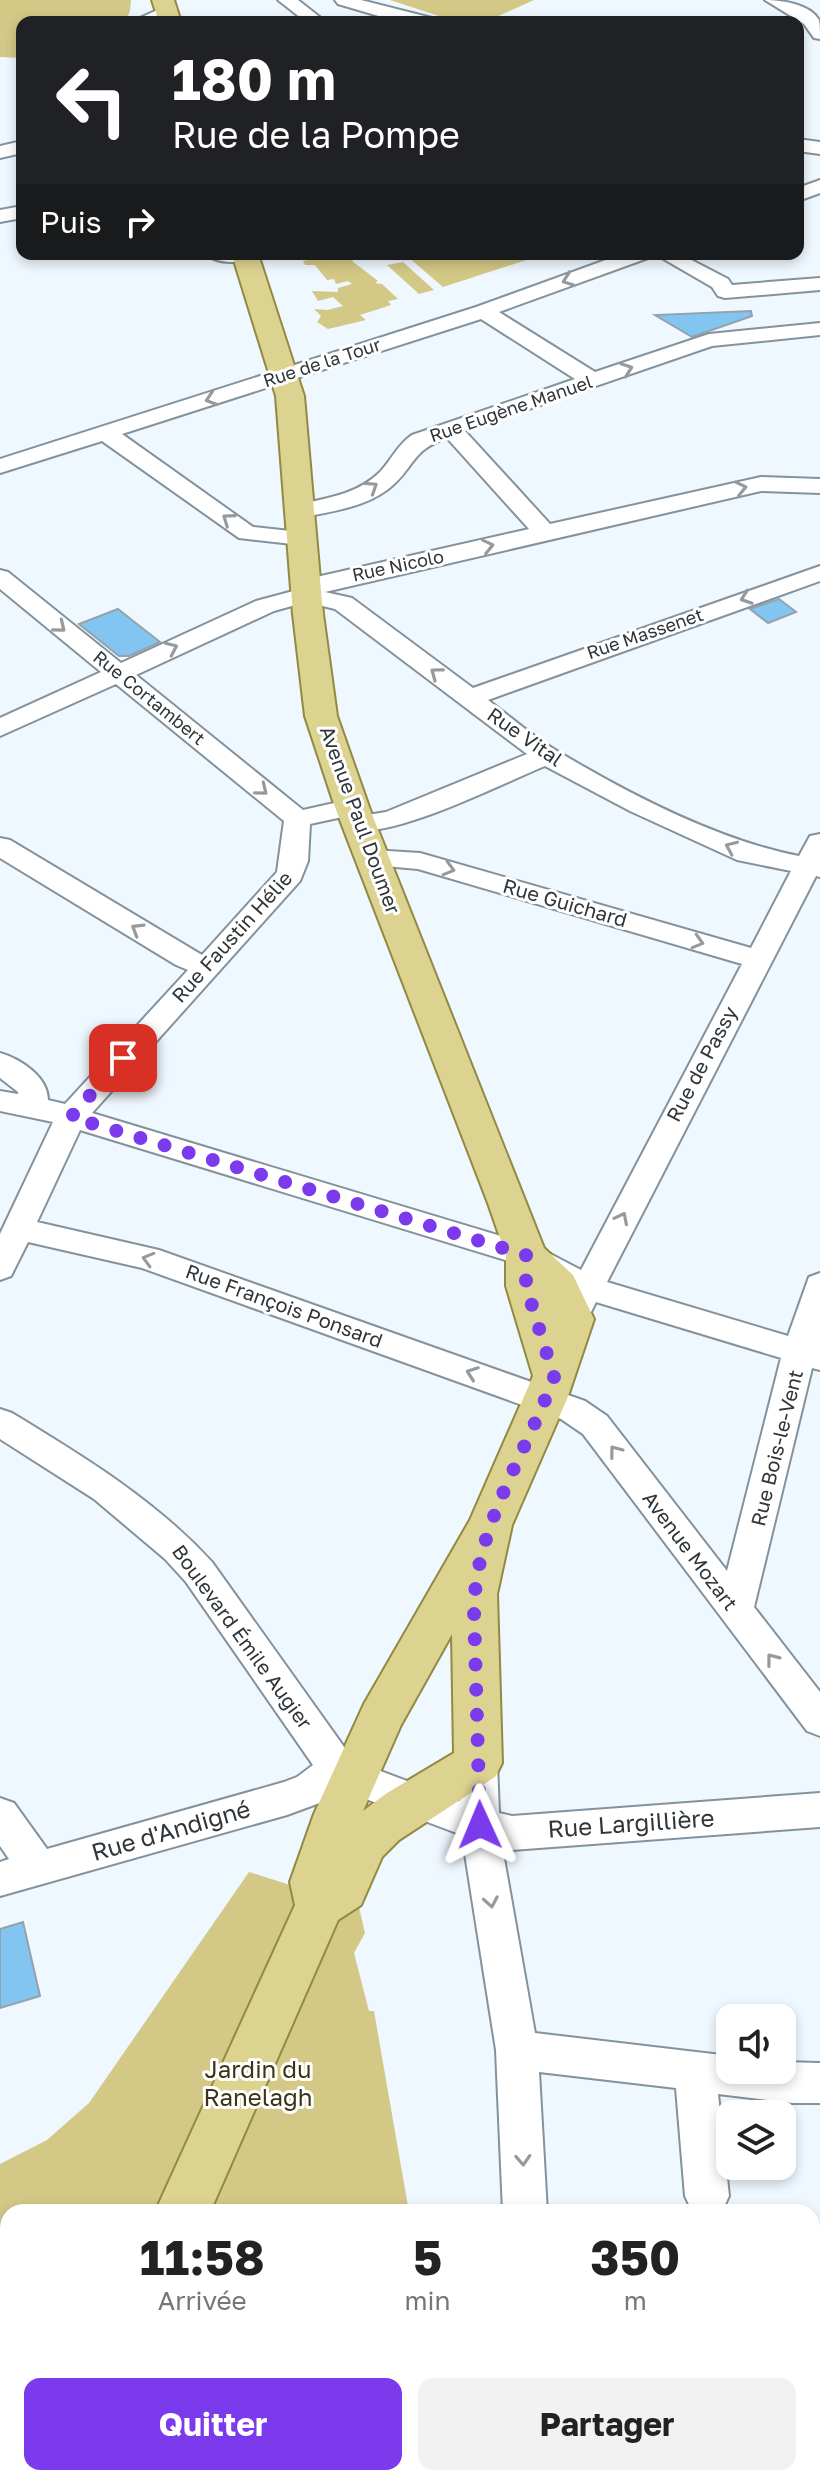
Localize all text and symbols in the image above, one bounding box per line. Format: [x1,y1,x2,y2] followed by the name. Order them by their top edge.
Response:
[172,45,336,112] text: 180 m
[40,48,144,152] icon: left
[172,113,460,156] text: Rue de la Pompe
[118,200,162,244] icon: right
[40,204,102,240] text: Puis
[562,271,576,287] one-way arrow
[260,333,383,391] street label: Rue de la Tour
[620,362,634,378] one-way arrow
[426,370,595,446] street label: Rue Eugène Manuel
[205,390,219,406] one-way arrow
[734,480,747,497] one-way arrow
[364,482,378,497] one-way arrow
[222,515,236,529] one-way arrow
[480,539,494,556] one-way arrow
[350,545,446,585] street label: Rue Nicolo
[740,589,754,605] one-way arrow
[584,603,706,663] street label: Rue Massenet
[51,617,66,631] one-way arrow
[164,641,179,657] one-way arrow
[89,645,210,749] street label: Rue Cortambert
[431,668,445,682] one-way arrow
[483,702,568,771] street label: Rue Vital
[316,722,406,917] street label: Avenue Paul Doumer
[253,780,268,795] one-way arrow
[725,841,739,857] one-way arrow
[441,860,455,876] one-way arrow
[166,866,296,1007] street label: Rue Faustin Hélie
[501,873,630,931] street label: Rue Guichard
[131,923,146,939] one-way arrow
[691,933,705,949] one-way arrow
[661,1002,742,1125] street label: Rue de Passy
[89,1024,157,1092] pin
[101,1036,145,1080] icon: arrive
[612,1211,627,1226] one-way arrow
[141,1252,155,1268] one-way arrow
[183,1258,386,1352] street label: Rue François Ponsard
[466,1366,480,1383] one-way arrow
[745,1367,807,1528] street label: Rue Bois-le-Vent
[610,1446,625,1460] one-way arrow
[638,1486,743,1615] street label: Avenue Mozart
[168,1540,318,1733] street label: Boulevard Émile Augier
[767,1654,782,1668] one-way arrow
[438,1783,522,1867] position arrow
[88,1793,253,1866] street label: Rue d'Andigné
[547,1802,715,1843] street label: Rue Largillière
[482,1895,499,1909] one-way arrow
[716,2004,796,2180] map controls
[716,2004,796,2084] button: sound
[203,2054,313,2111] park label: Jardin du Ranelagh
[716,2100,796,2180] button: layers
[514,2154,531,2167] one-way arrow
[140,2228,265,2286] text: 11:58
[413,2228,442,2286] text: 5
[590,2228,680,2286] text: 350
[158,2285,247,2316] text: Arrivée
[405,2285,451,2316] text: min
[624,2285,647,2316] text: m
[24,2378,402,2470] button: Quitter
[418,2378,796,2470] button: Partager

